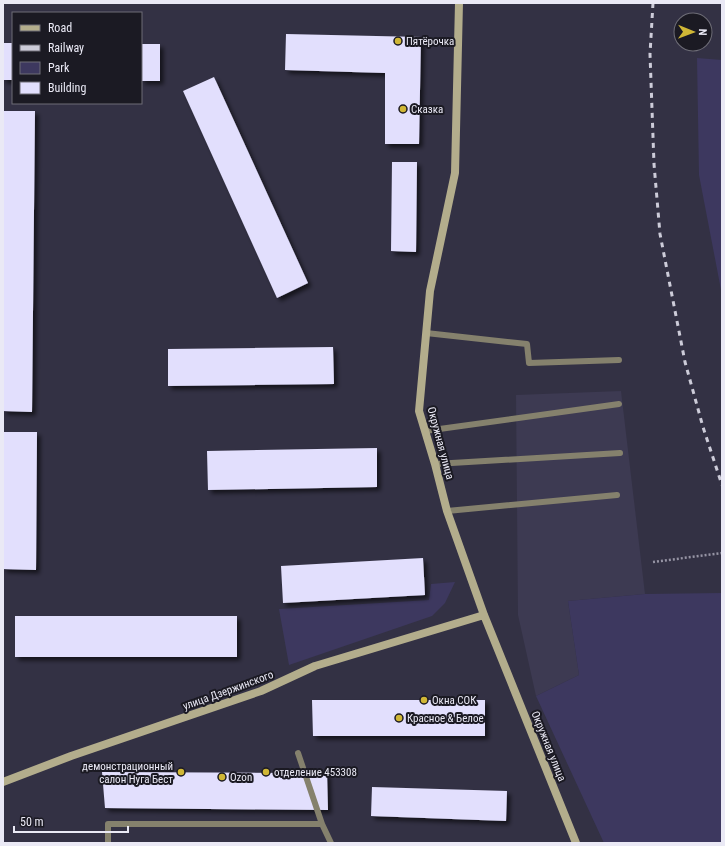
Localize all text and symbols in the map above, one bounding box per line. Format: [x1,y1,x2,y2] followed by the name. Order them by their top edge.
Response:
[12,12,142,104] legend
[673,12,713,52] north arrow
[48,21,72,35] text: Road
[696,29,709,36] text: N
[406,35,454,48] place label: Пятёрочка
[393,36,403,46] marker: Пятёрочка
[48,41,84,55] text: Railway
[48,61,70,75] text: Park
[48,81,86,95] text: Building
[411,103,443,116] place label: Сказка
[398,104,408,114] marker: Сказка
[425,405,456,481] street label: Окружная улица
[181,668,276,713] street label: улица Дзержинского
[432,694,477,707] place label: Окна СОК
[419,695,429,705] marker: Окна СОК
[529,709,569,783] street label: Окружная улица
[407,712,484,725] place label: Красное & Белое
[394,713,404,723] marker: Красное & Белое
[82,760,173,786] place label: демонстрационный салон Нуга Бест
[274,766,357,779] place label: отделение 453308
[176,767,186,777] marker: демонстрационный салон Нуга Бест
[261,767,271,777] marker: отделение 453308
[230,771,252,784] place label: Ozon
[217,772,227,782] marker: Ozon
[14,808,128,834] scale bar
[20,815,44,829] text: 50 m

